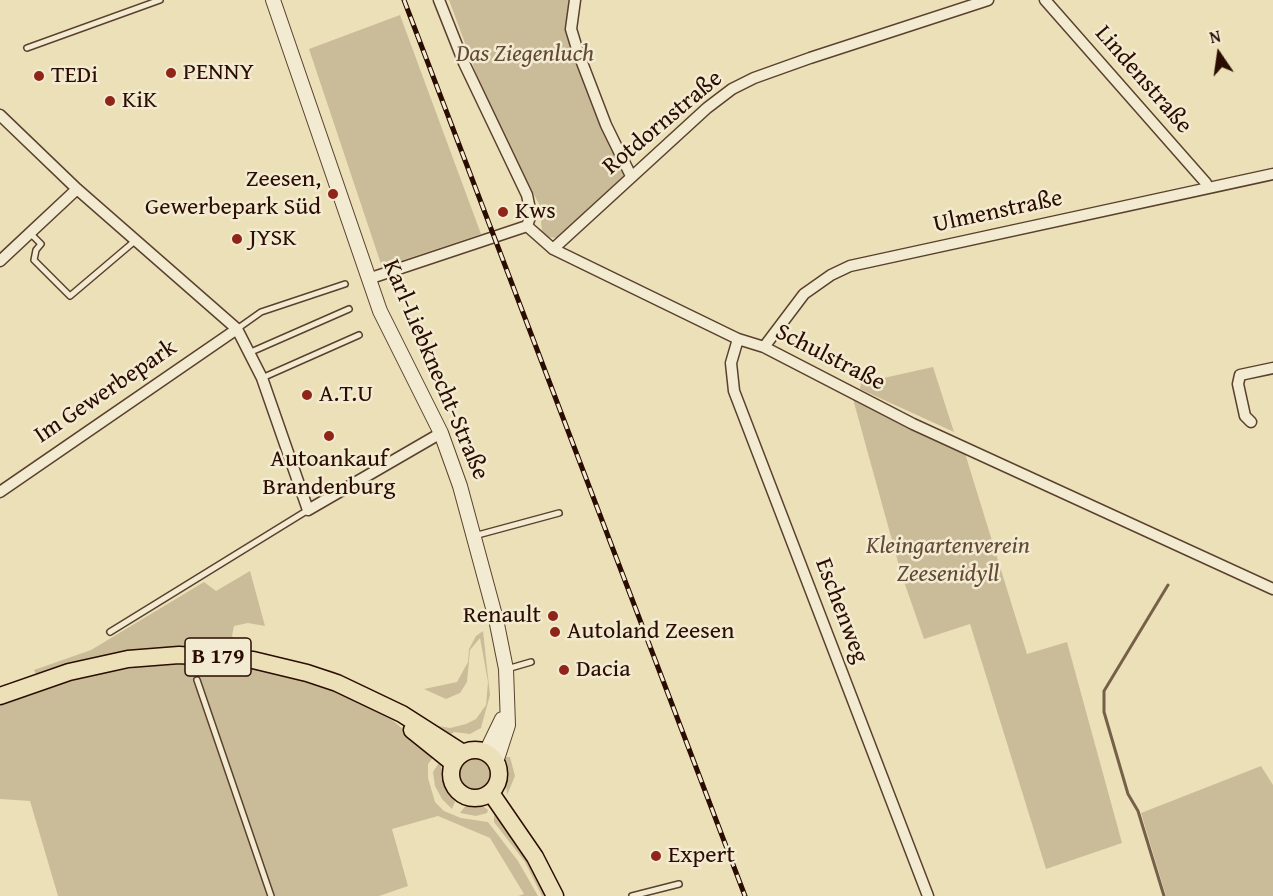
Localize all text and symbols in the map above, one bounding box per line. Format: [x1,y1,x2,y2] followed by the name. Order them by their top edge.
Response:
[1088,20,1198,140] street label: Lindenstraße
[1189,24,1249,84] north arrow
[1207,24,1223,49] text: N
[456,41,594,69] park label: Das Ziegenluch
[183,59,254,87] place label: PENNY
[51,62,98,90] place label: TEDi
[597,65,729,181] street label: Rotdornstraße
[164,66,178,80] marker: PENNY
[32,69,46,83] marker: TEDi
[122,87,157,115] place label: KiK
[103,94,117,108] marker: KiK
[145,166,321,222] place label: Zeesen, Gewerbepark Süd
[931,184,1065,240] street label: Ulmenstraße
[326,187,340,201] marker: Zeesen, Gewerbepark Süd
[515,198,556,226] place label: Kws
[496,205,510,219] marker: Kws
[249,225,296,253] place label: JYSK
[230,232,244,246] marker: JYSK
[376,256,494,484] street label: Karl-Liebknecht-Straße
[770,318,890,398] street label: Schulstraße
[29,334,183,450] street label: Im Gewerbepark
[319,381,373,409] place label: A.T.U
[300,388,314,402] marker: A.T.U
[322,429,336,443] marker: Autoankauf Brandenburg
[263,446,395,502] place label: Autoankauf Brandenburg
[866,533,1030,589] park label: Kleingartenverein Zeesenidyll
[808,555,874,667] street label: Eschenweg
[463,602,541,630] place label: Renault
[546,609,560,623] marker: Renault
[567,618,734,646] place label: Autoland Zeesen
[548,625,562,639] marker: Autoland Zeesen
[185,638,251,676] road number: B 179
[576,656,631,684] place label: Dacia
[557,663,571,677] marker: Dacia
[668,842,735,870] place label: Expert
[649,849,663,863] marker: Expert

